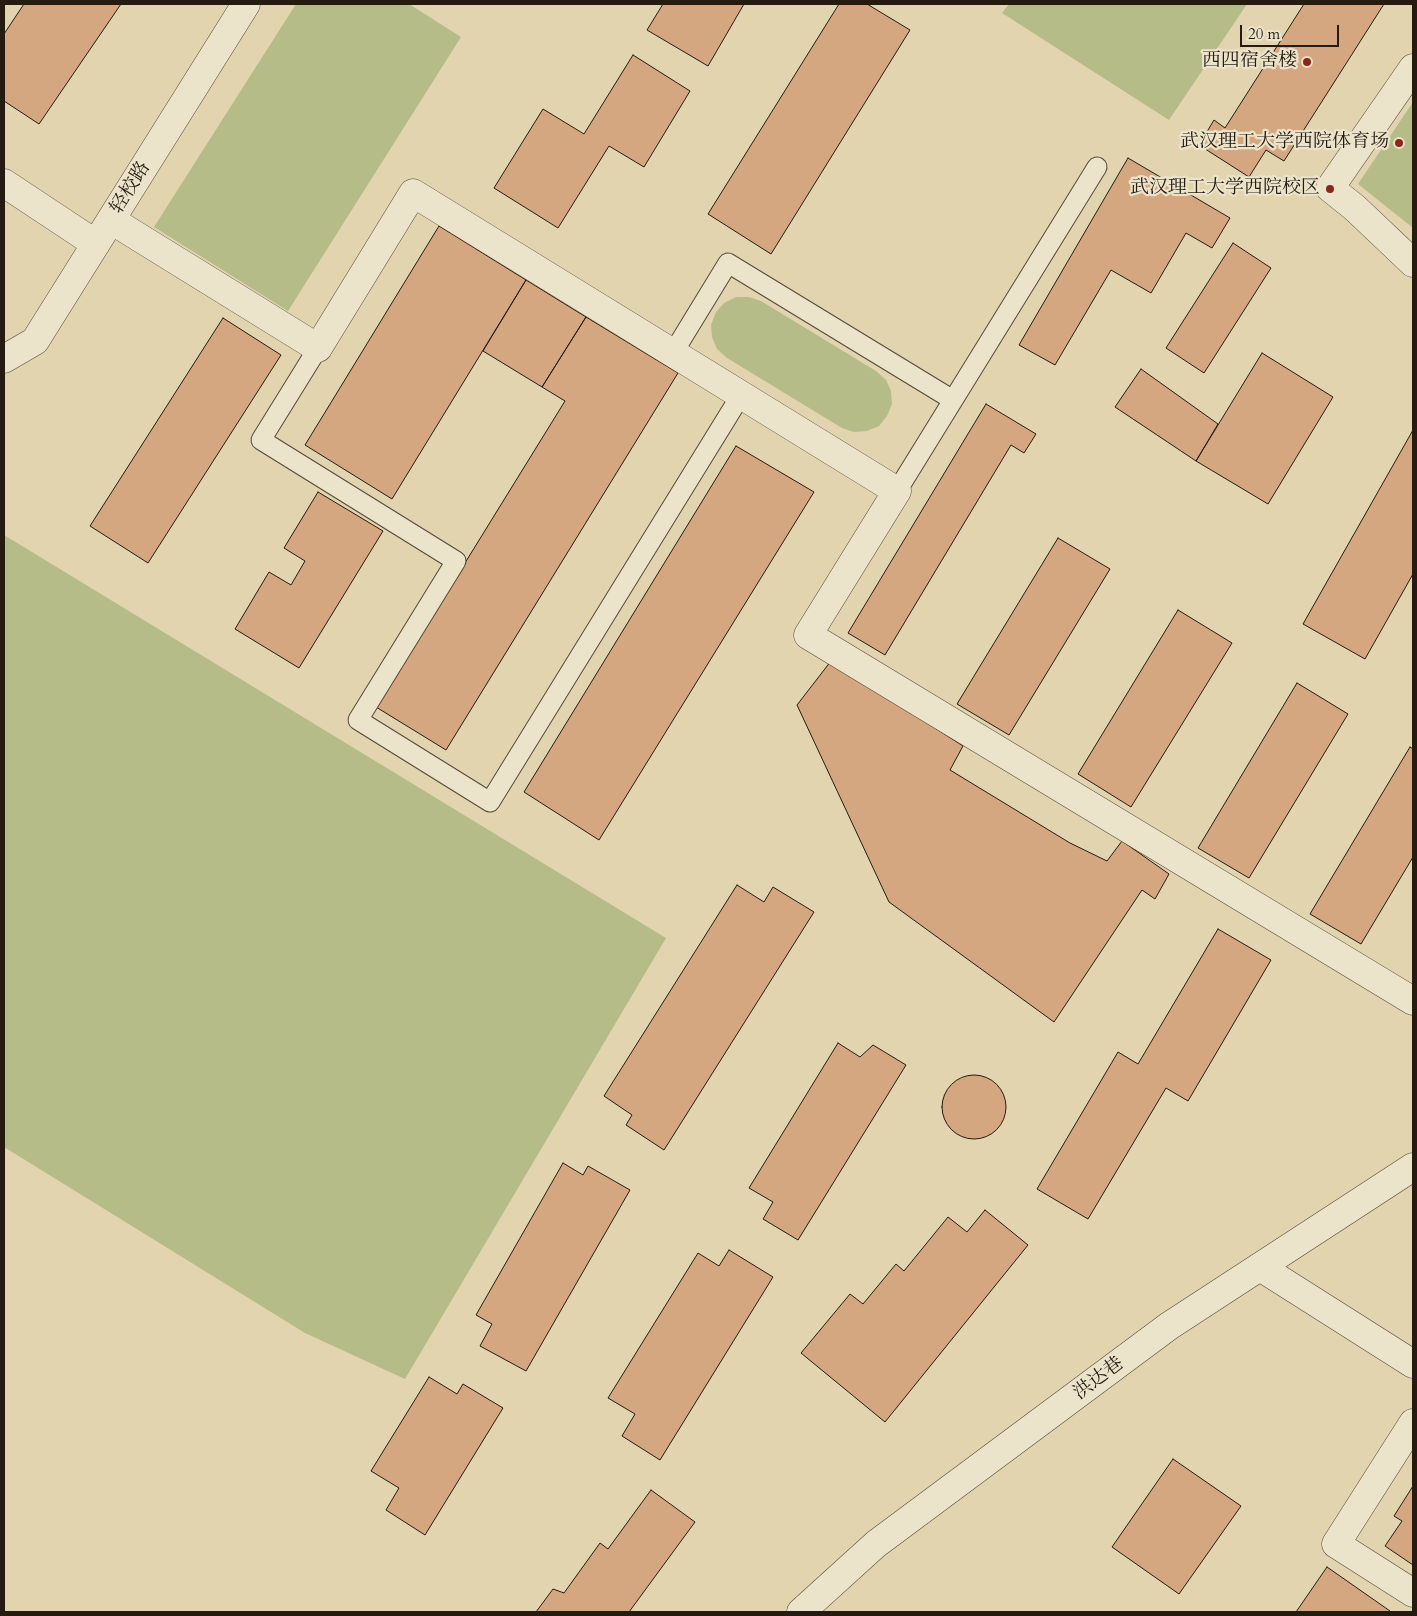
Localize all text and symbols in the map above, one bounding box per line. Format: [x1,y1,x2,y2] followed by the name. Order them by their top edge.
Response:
[1242,15,1341,47] scale bar
[1248,24,1280,44] text: 20 m
[1202,51,1297,73] place label: 西四宿舍楼
[1301,56,1313,68] marker: 西四宿舍楼
[1180,132,1389,154] place label: 武汉理工大学西院体育场
[1393,137,1405,149] marker: 武汉理工大学西院体育场
[106,158,156,218] street label: 轻校路
[1130,178,1320,200] place label: 武汉理工大学西院校区
[1324,183,1336,195] marker: 武汉理工大学西院校区
[1069,1353,1129,1405] street label: 洪达巷

